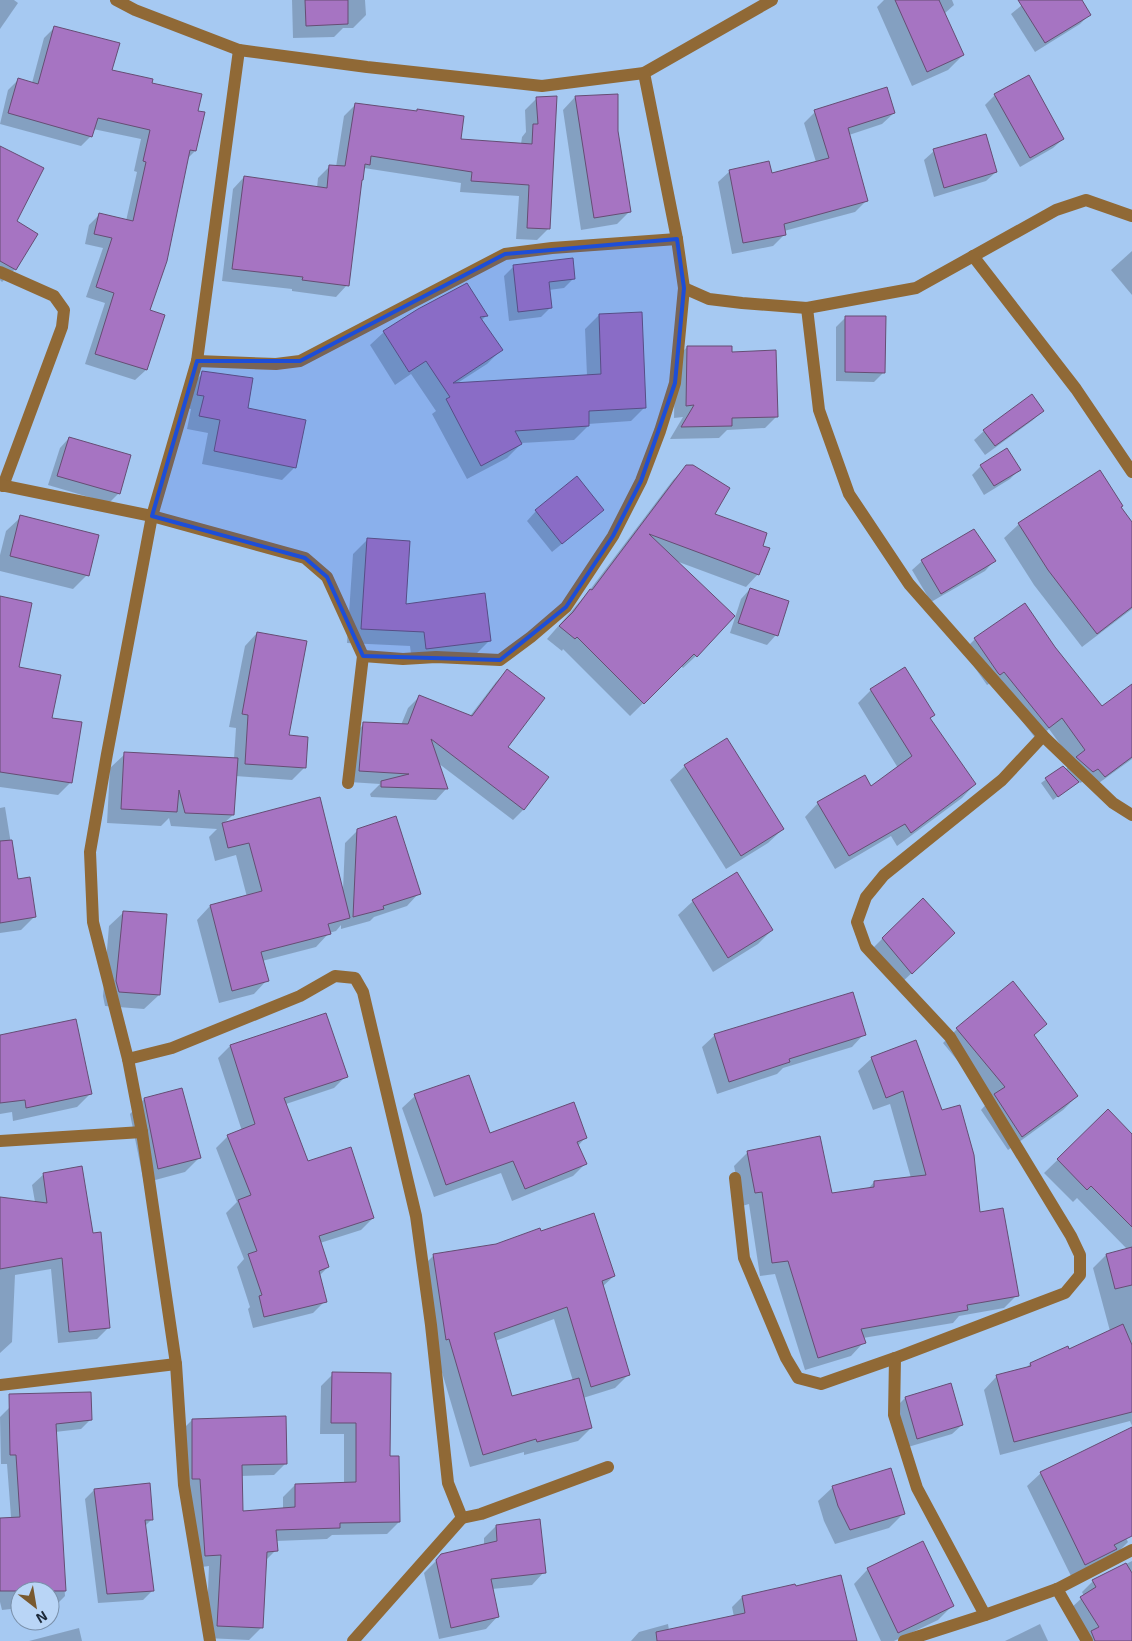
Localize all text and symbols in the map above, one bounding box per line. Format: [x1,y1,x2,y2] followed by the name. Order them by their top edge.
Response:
[10,1581,60,1631] north arrow
[33,1608,51,1627] text: N

